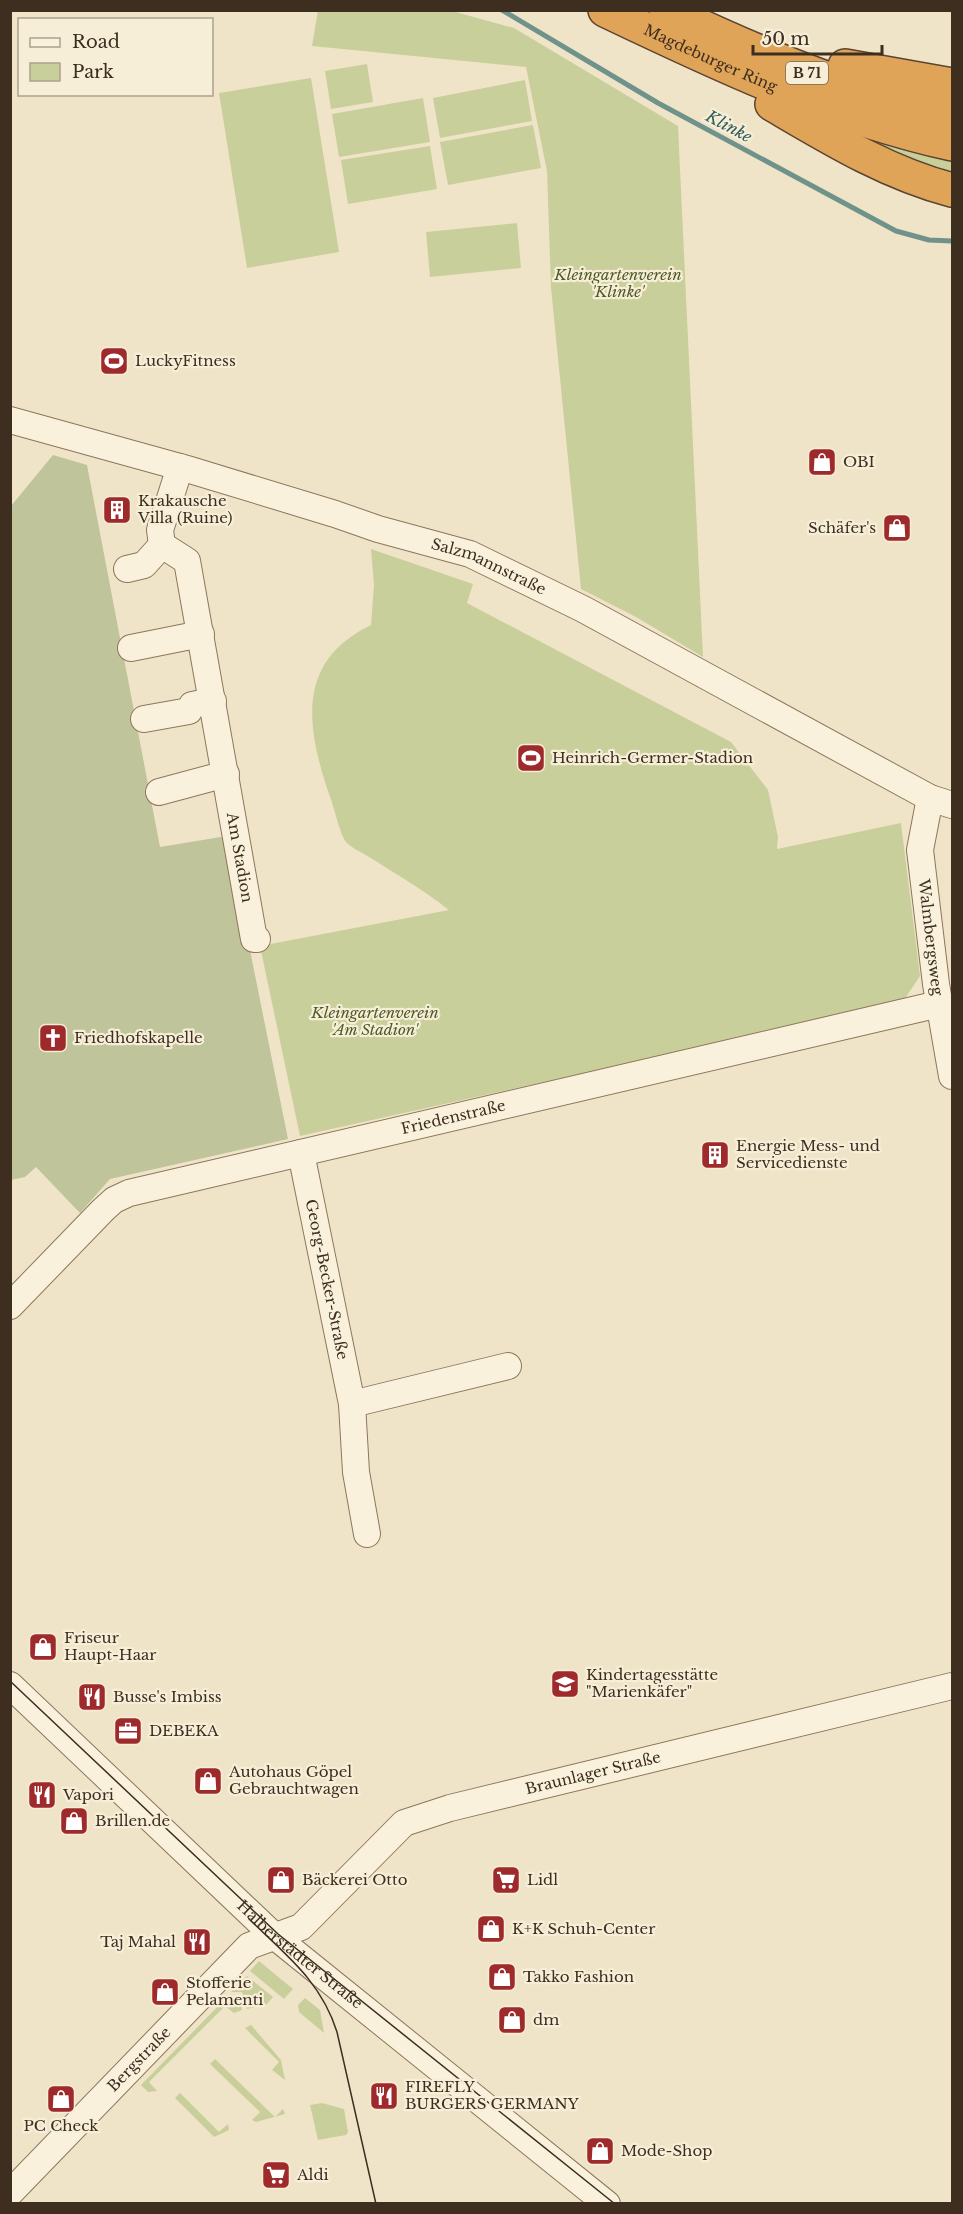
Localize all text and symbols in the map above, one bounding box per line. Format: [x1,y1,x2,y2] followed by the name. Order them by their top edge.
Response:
[18,18,213,96] legend
[753,18,882,56] scale bar
[641,20,781,96] street label: Magdeburger Ring
[762,28,810,50] text: 50 m
[72,31,120,53] text: Road
[72,61,114,83] text: Park
[786,62,828,84] road number: B 71
[702,105,756,147] water label: Klinke
[553,265,682,301] park label: Kleingartenverein 'Klinke'
[98,345,130,377] sports icon: LuckyFitness
[135,351,236,370] place label: LuckyFitness
[806,446,838,478] shop icon: OBI
[843,452,875,471] place label: OBI
[137,491,232,527] place label: Krakausche Villa (Ruine)
[101,494,133,526] building icon: Krakausche Villa (Ruine)
[881,512,913,544] shop icon: Schäfer's
[808,518,876,537] place label: Schäfer's
[429,534,549,599] street label: Salzmannstraße
[515,742,547,774] sports icon: Heinrich-Germer-Stadion
[552,748,753,767] place label: Heinrich-Germer-Stadion
[223,810,257,904] street label: Am Stadion
[914,877,948,998] street label: Walmbergsweg
[310,1003,439,1039] park label: Kleingartenverein 'Am Stadion'
[37,1022,69,1054] church icon: Friedhofskapelle
[74,1028,203,1047] place label: Friedhofskapelle
[399,1095,507,1138] street label: Friedenstraße
[736,1136,880,1172] place label: Energie Mess- und Servicedienste
[699,1139,731,1171] building icon: Energie Mess- und Servicedienste
[302,1198,353,1361] street label: Georg-Becker-Straße
[64,1628,157,1664] place label: Friseur Haupt-Haar
[27,1631,59,1663] shop icon: Friseur Haupt-Haar
[586,1665,718,1701] place label: Kindertagesstätte "Marienkäfer"
[549,1668,581,1700] school or university icon: Kindertagesstätte "Marienkäfer"
[76,1681,108,1713] restaurant icon: Busse's Imbiss
[113,1687,222,1706] place label: Busse's Imbiss
[112,1715,144,1747] office icon: DEBEKA
[149,1721,219,1740] place label: DEBEKA
[523,1747,663,1798] street label: Braunlager Straße
[228,1762,359,1798] place label: Autohaus Göpel Gebrauchtwagen
[192,1765,224,1797] shop icon: Autohaus Göpel Gebrauchtwagen
[26,1779,58,1811] restaurant icon: Vapori
[62,1785,114,1804] place label: Vapori
[58,1805,90,1837] shop icon: Brillen.de
[95,1811,170,1830] place label: Brillen.de
[265,1864,297,1896] shop icon: Bäckerei Otto
[490,1864,522,1896] supermarket icon: Lidl
[302,1870,408,1889] place label: Bäckerei Otto
[527,1870,558,1889] place label: Lidl
[233,1896,367,2013] street label: Halberstädter Straße
[475,1913,507,1945] shop icon: K+K Schuh-Center
[512,1919,656,1938] place label: K+K Schuh-Center
[181,1926,213,1958] restaurant icon: Taj Mahal
[100,1932,176,1951] place label: Taj Mahal
[486,1961,518,1993] shop icon: Takko Fashion
[523,1967,634,1986] place label: Takko Fashion
[186,1973,263,2009] place label: Stofferie Pelamenti
[149,1976,181,2008] shop icon: Stofferie Pelamenti
[496,2004,528,2036] shop icon: dm
[533,2010,559,2029] place label: dm
[103,2023,175,2095] street label: Bergstraße
[405,2077,580,2113] place label: FIREFLY BURGERS GERMANY
[368,2080,400,2112] restaurant icon: FIREFLY BURGERS GERMANY
[45,2083,77,2115] shop icon: PC Check
[24,2116,99,2135] place label: PC Check
[584,2135,616,2167] shop icon: Mode-Shop
[621,2141,712,2160] place label: Mode-Shop
[260,2159,292,2191] supermarket icon: Aldi
[296,2165,329,2184] place label: Aldi

